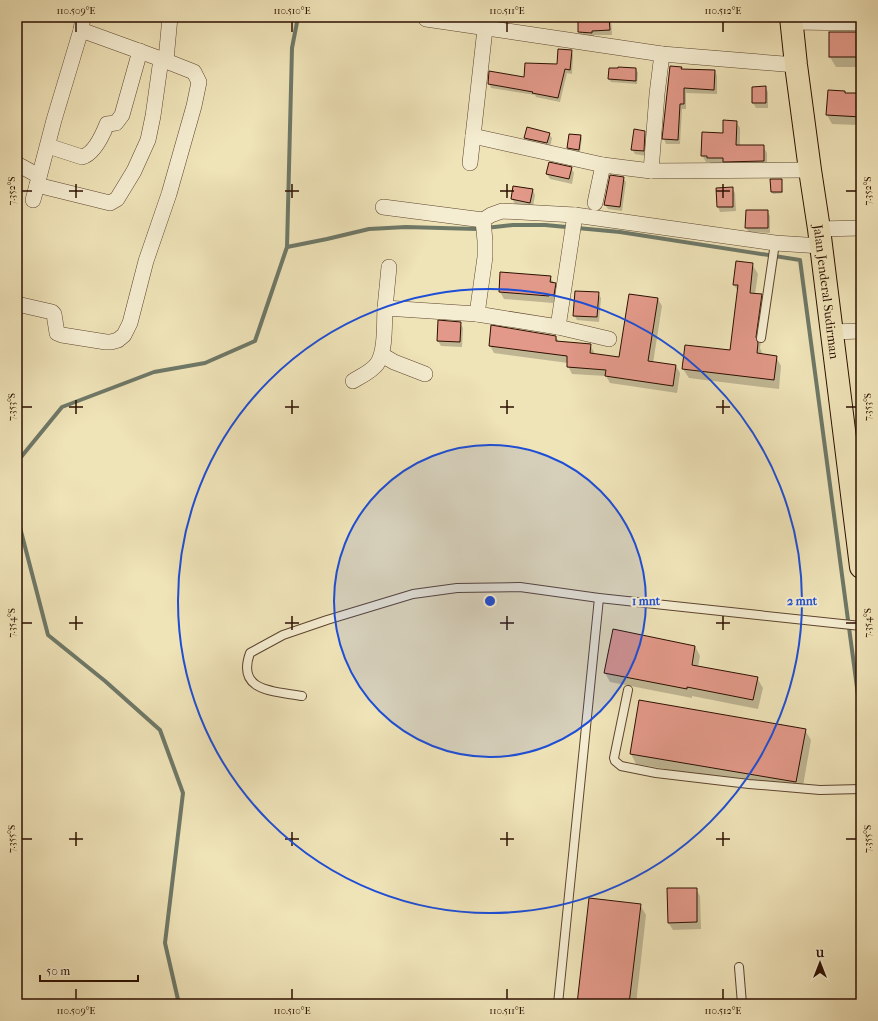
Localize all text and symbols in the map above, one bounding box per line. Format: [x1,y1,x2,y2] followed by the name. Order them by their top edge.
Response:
[57,5,95,17] text: 110.509°E
[273,5,311,17] text: 110.510°E
[489,5,525,17] text: 110.511°E
[705,5,741,17] text: 110.512°E
[6,177,18,205] text: 7.352°S
[862,177,874,205] text: 7.352°S
[810,222,842,360] street label: Jalan Jenderal Sudirman
[6,393,18,421] text: 7.353°S
[862,393,874,421] text: 7.353°S
[483,594,497,608] centre of rings
[632,594,661,608] text: 1 mnt
[787,594,818,608] text: 2 mnt
[6,608,18,638] text: 7.354°S
[862,608,874,638] text: 7.354°S
[6,825,18,853] text: 7.355°S
[862,825,874,853] text: 7.355°S
[800,943,840,983] north arrow
[815,947,825,960] text: U
[40,957,138,983] scale bar
[46,964,70,978] text: 50 m
[57,1005,95,1017] text: 110.509°E
[273,1005,311,1017] text: 110.510°E
[489,1005,525,1017] text: 110.511°E
[705,1005,741,1017] text: 110.512°E

